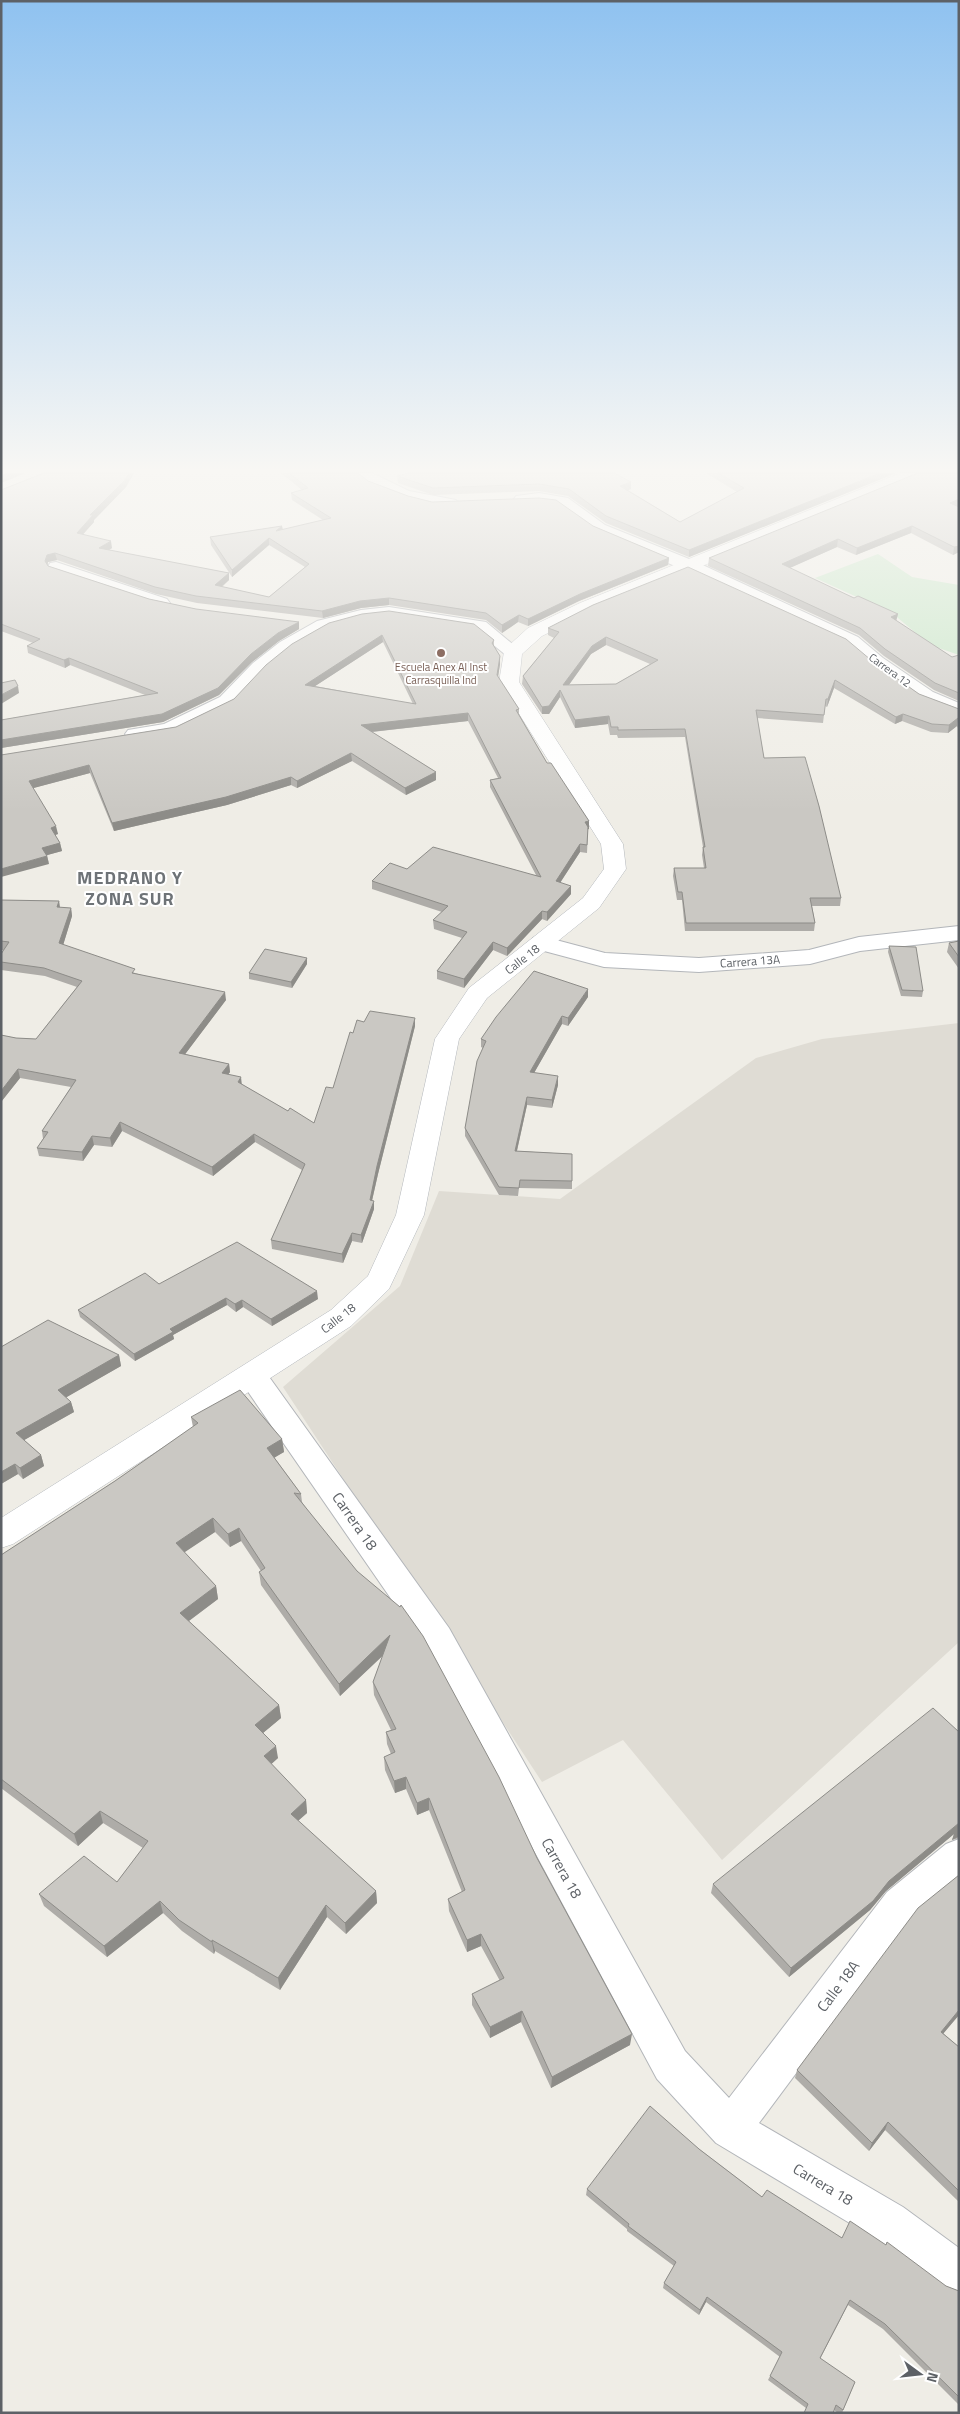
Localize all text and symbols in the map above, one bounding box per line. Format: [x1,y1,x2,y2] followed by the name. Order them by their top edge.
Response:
[435,647,447,659] marker: Escuela Anex Al Inst Carrasquilla Ind
[866,649,914,691] street label: Carrera 12
[395,659,487,688] place label: Escuela Anex Al Inst Carrasquilla Ind
[77,864,183,912] district label: MEDRANO Y ZONA SUR
[500,939,544,979] street label: Calle 18
[719,949,781,973] street label: Carrera 13A
[316,1298,360,1338] street label: Calle 18
[327,1487,383,1555] street label: Carrera 18
[536,1833,588,1903] street label: Carrera 18
[811,1955,865,2017] street label: Calle 18A
[789,2157,857,2211] street label: Carrera 18
[895,2349,945,2399] north arrow
[922,2370,944,2385] text: N

